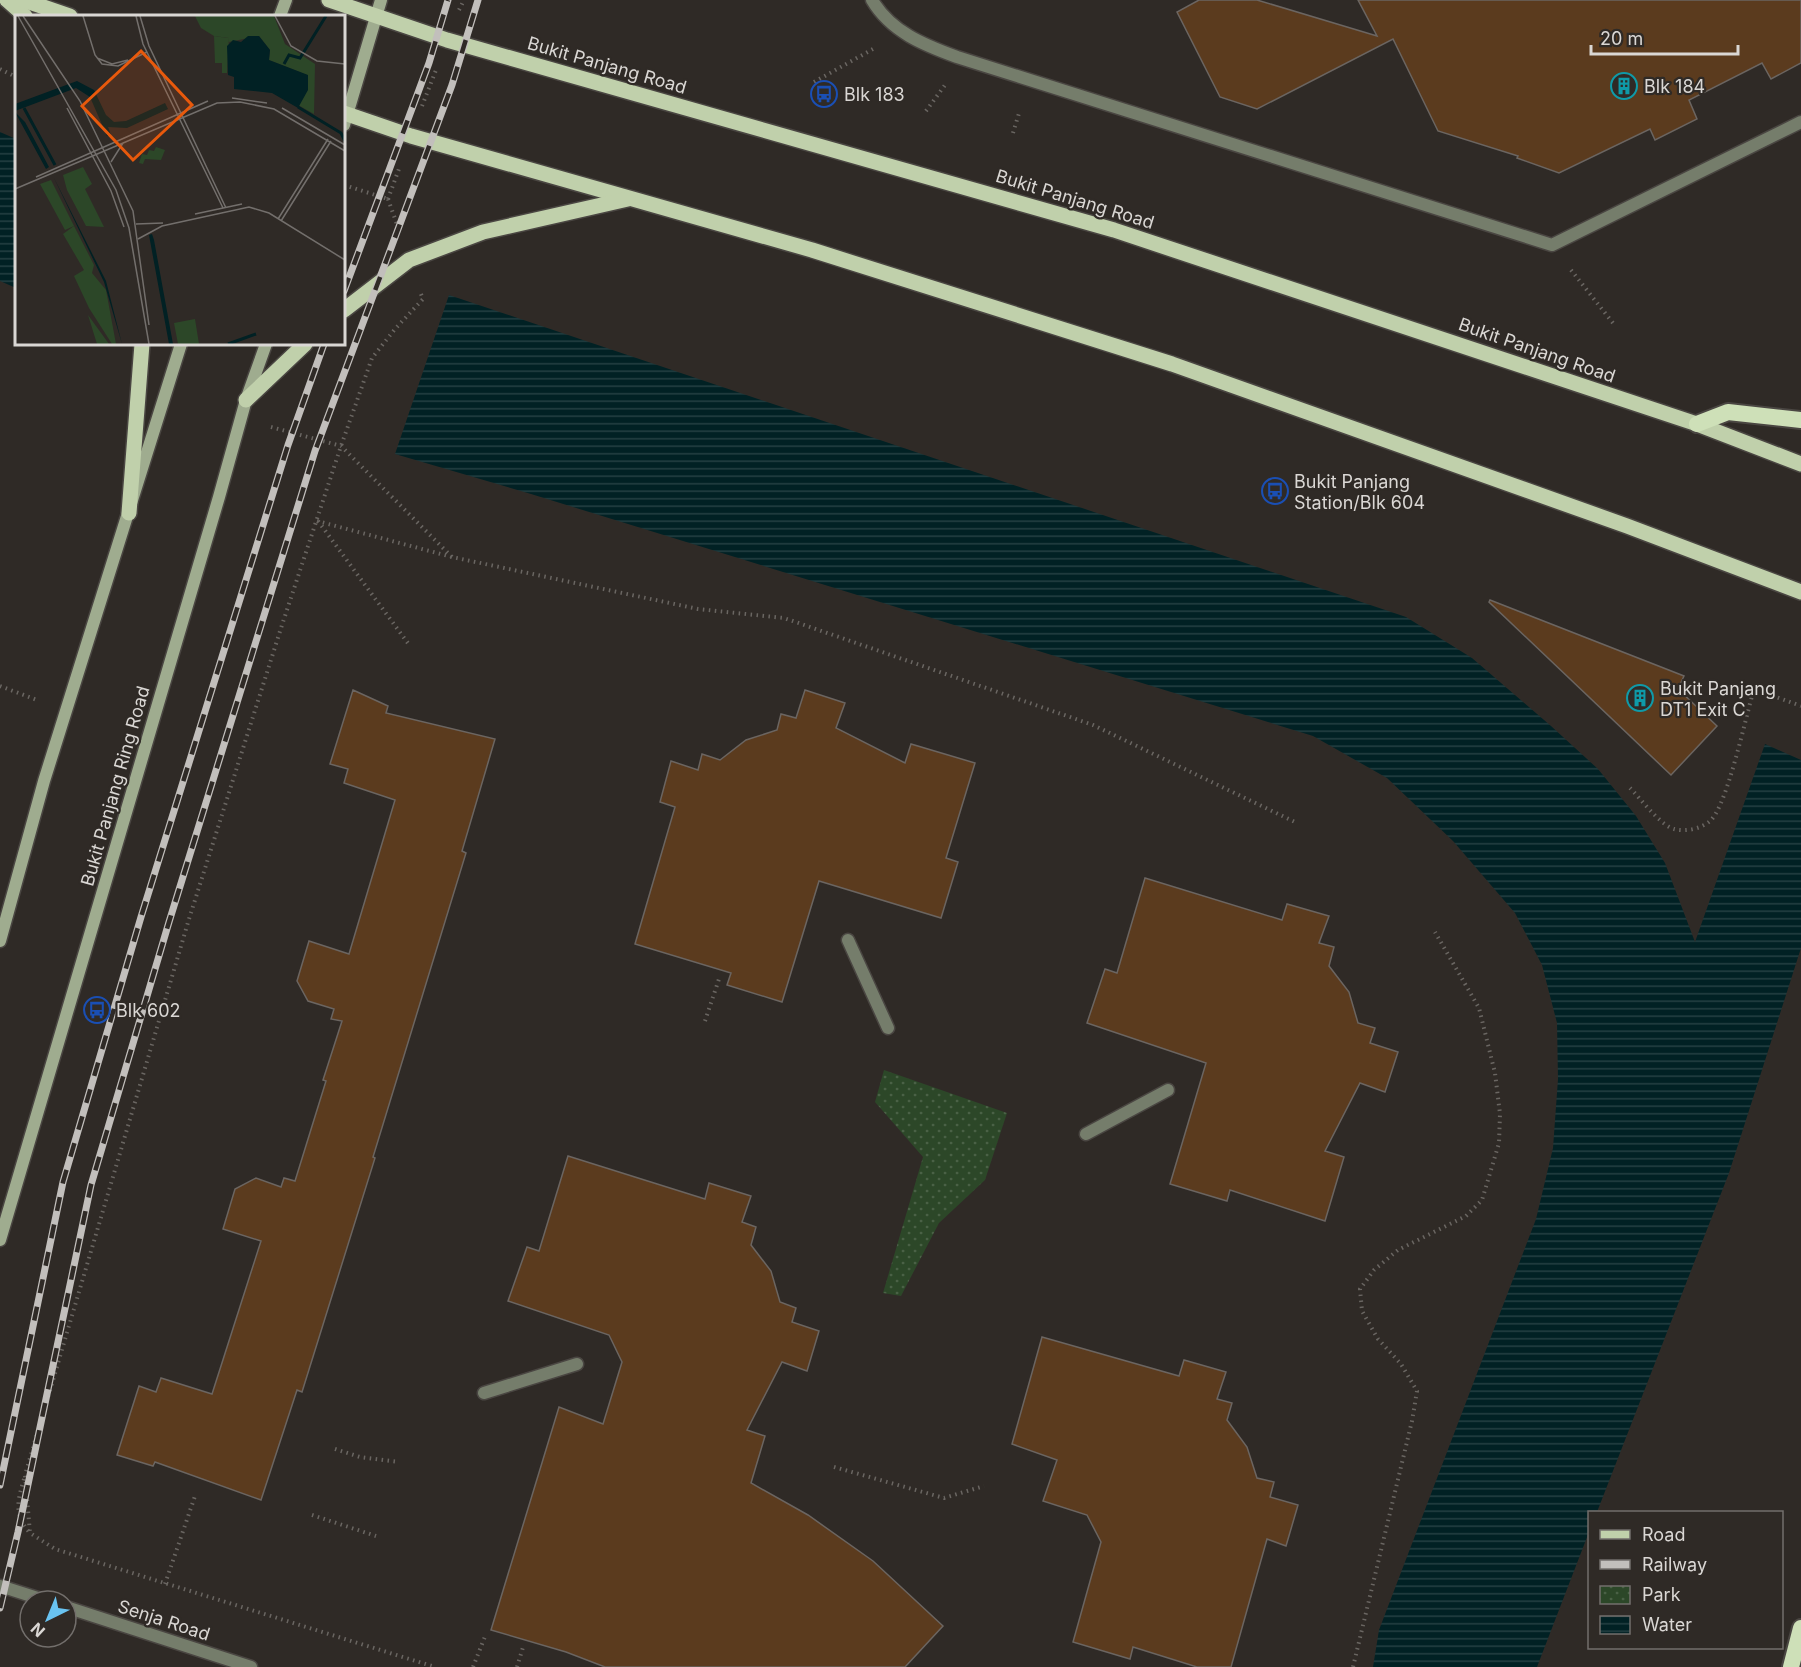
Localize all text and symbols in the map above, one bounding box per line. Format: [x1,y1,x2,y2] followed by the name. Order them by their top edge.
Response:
[15,15,345,345] inset map
[1591,18,1738,56] scale bar
[1600,28,1643,49] text: 20 m
[525,32,689,98] street label: Bukit Panjang Road
[1609,71,1639,101] building icon: Blk 184
[1644,76,1705,97] place label: Blk 184
[809,79,839,109] bus stop icon: Blk 183
[844,84,905,105] place label: Blk 183
[993,165,1157,233] street label: Bukit Panjang Road
[1456,313,1618,387] street label: Bukit Panjang Road
[1294,471,1425,513] place label: Bukit Panjang Station/Blk 604
[1260,476,1290,506] bus stop icon: Bukit Panjang Station/Blk 604
[1660,678,1776,720] place label: Bukit Panjang DT1 Exit C
[1625,683,1655,713] building icon: Bukit Panjang DT1 Exit C
[76,684,154,888] street label: Bukit Panjang Ring Road
[82,995,112,1025] bus stop icon: Blk 602
[116,1000,181,1021] place label: Blk 602
[1588,1511,1783,1649] legend
[1642,1524,1685,1545] text: Road
[1642,1554,1707,1575] text: Railway
[1642,1584,1681,1605] text: Park
[18,1589,78,1649] north arrow
[115,1595,213,1645] street label: Senja Road
[1642,1614,1692,1635] text: Water
[26,1618,49,1641] text: N

